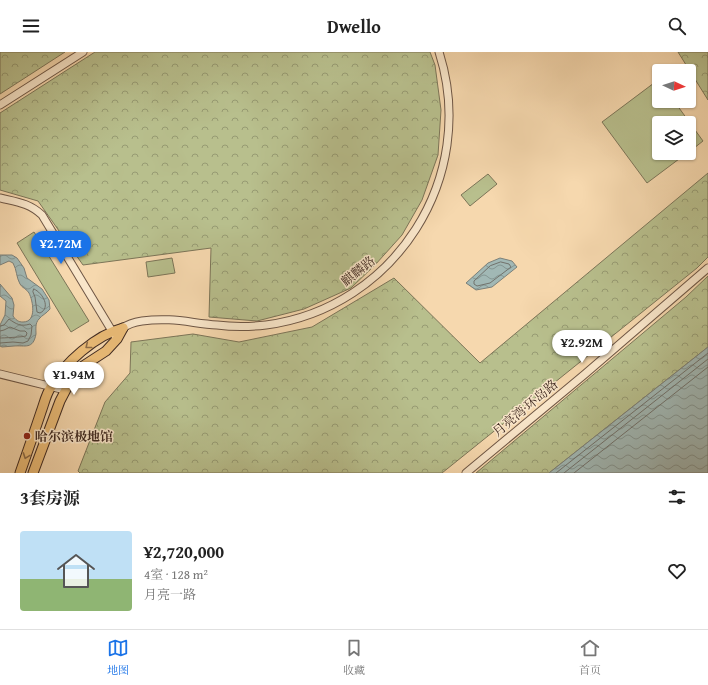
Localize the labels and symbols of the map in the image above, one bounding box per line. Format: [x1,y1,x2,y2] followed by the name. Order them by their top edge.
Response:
[652,64,696,108] north arrow
[28,231,94,265] pin: ¥2.72M
[337,251,379,291] street label: 麒麟路
[549,330,615,364] pin: ¥2.92M
[86,341,93,348] one-way arrow
[41,362,107,396] pin: ¥1.94M
[488,375,562,441] street label: 月亮湾·环岛路
[35,427,113,446] place label: 哈尔滨极地馆
[22,431,32,441] marker: 哈尔滨极地馆
[22,453,30,460] one-way arrow

